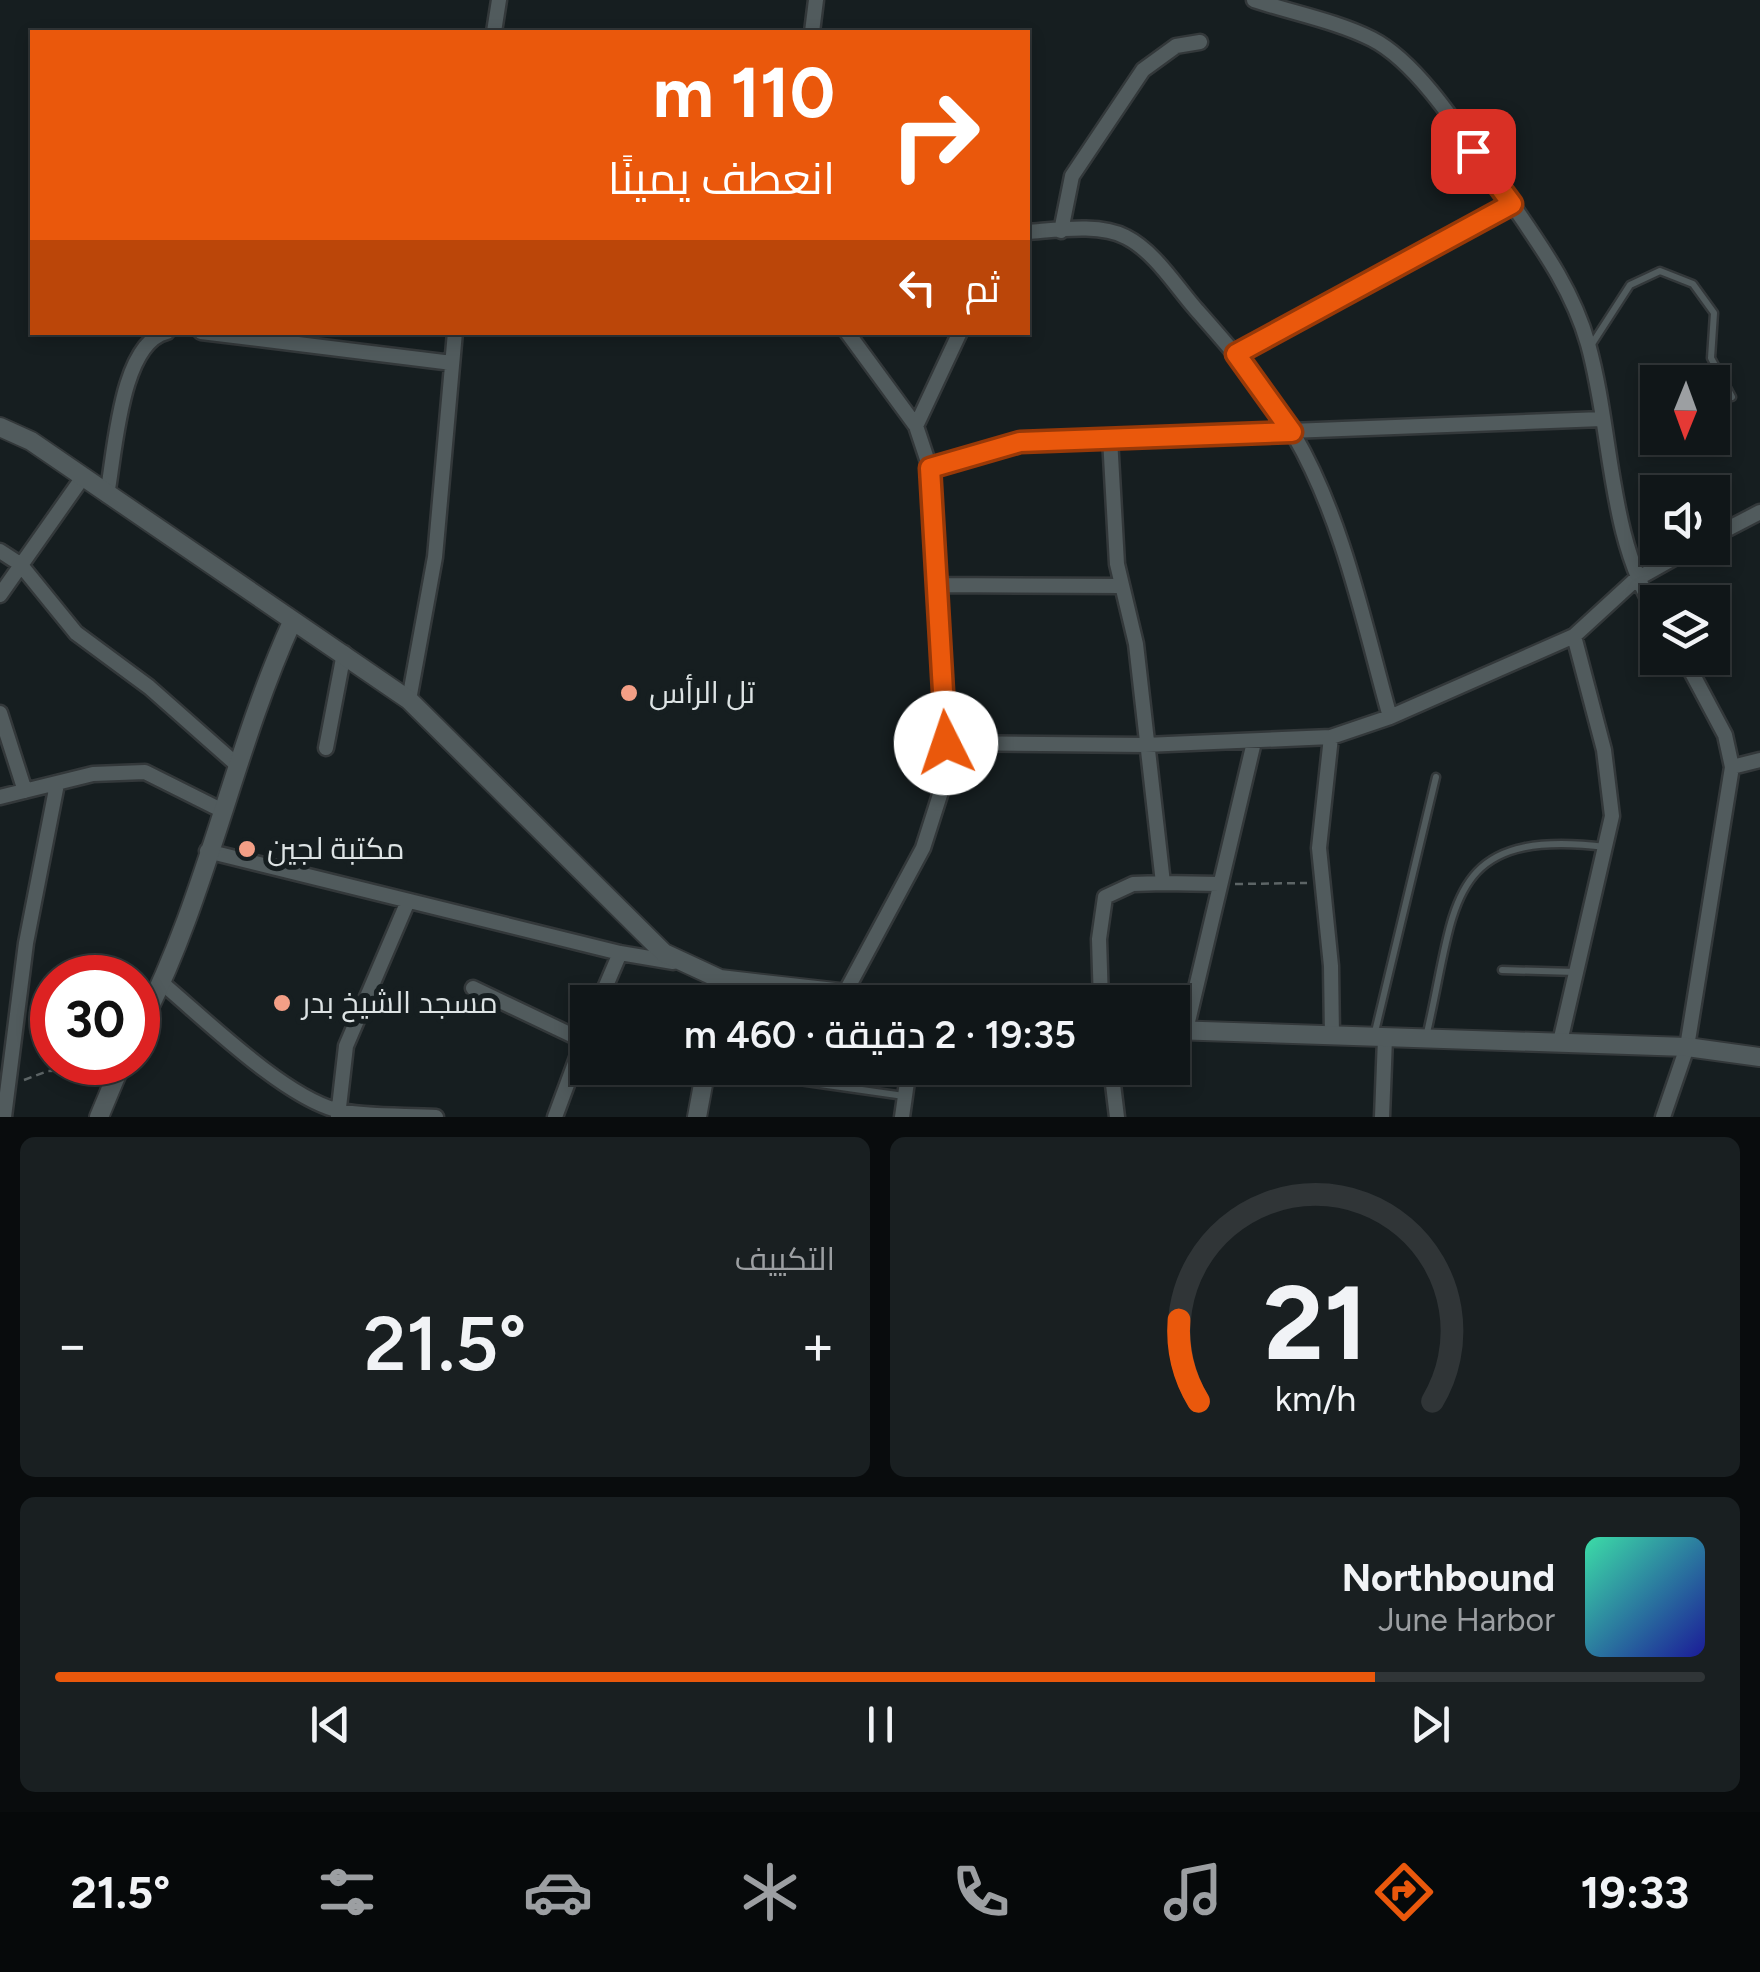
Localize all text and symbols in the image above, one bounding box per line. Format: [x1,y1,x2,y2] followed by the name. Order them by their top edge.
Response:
[653,50,835,135] text: 110 m
[870,70,1000,200] icon: right
[1431,109,1516,194] pin
[1446,124,1501,179] icon: arrive
[608,151,835,205] text: انعطف يمينًا
[890,260,945,315] icon: left
[965,266,1000,312] text: ثم
[1640,365,1730,455] north arrow
[1640,365,1730,675] map controls
[1640,475,1730,565] button: sound
[1640,585,1730,675] button: layers
[649,674,755,711] place label: تل الرأس
[618,682,640,704] marker: تل الرأس
[894,691,998,795] position arrow
[267,830,405,867] place label: مكتبة لجين
[236,838,258,860] marker: مكتبة لجين
[30,955,160,1085] speed limit sign: 30
[300,984,498,1023] place label: مسجد الشيخ بدر
[271,992,293,1014] marker: مسجد الشيخ بدر
[684,1012,1076,1058] text: 19:35 · 2 دقيقة · 460 m
[735,1240,835,1278] text: التكييف
[1263,1260,1367,1385] text: 21
[363,1299,527,1389] text: 21.5°
[55,1312,89,1378] text: −
[801,1312,835,1378] text: +
[1274,1377,1356,1420] text: km/h
[1342,1555,1555,1601] text: Northbound
[1378,1601,1555,1639] text: June Harbor
[303,1697,358,1752] icon: previous
[853,1697,908,1752] icon: pause
[1403,1697,1458,1752] icon: next
[312,1857,382,1927] icon: filters
[523,1857,593,1927] icon: car
[735,1857,805,1927] icon: climate
[946,1857,1016,1927] icon: phone
[1158,1857,1228,1927] icon: music
[1369,1857,1439,1927] icon: directions
[71,1865,170,1919] text: 21.5°
[1581,1865,1689,1919] text: 19:33

